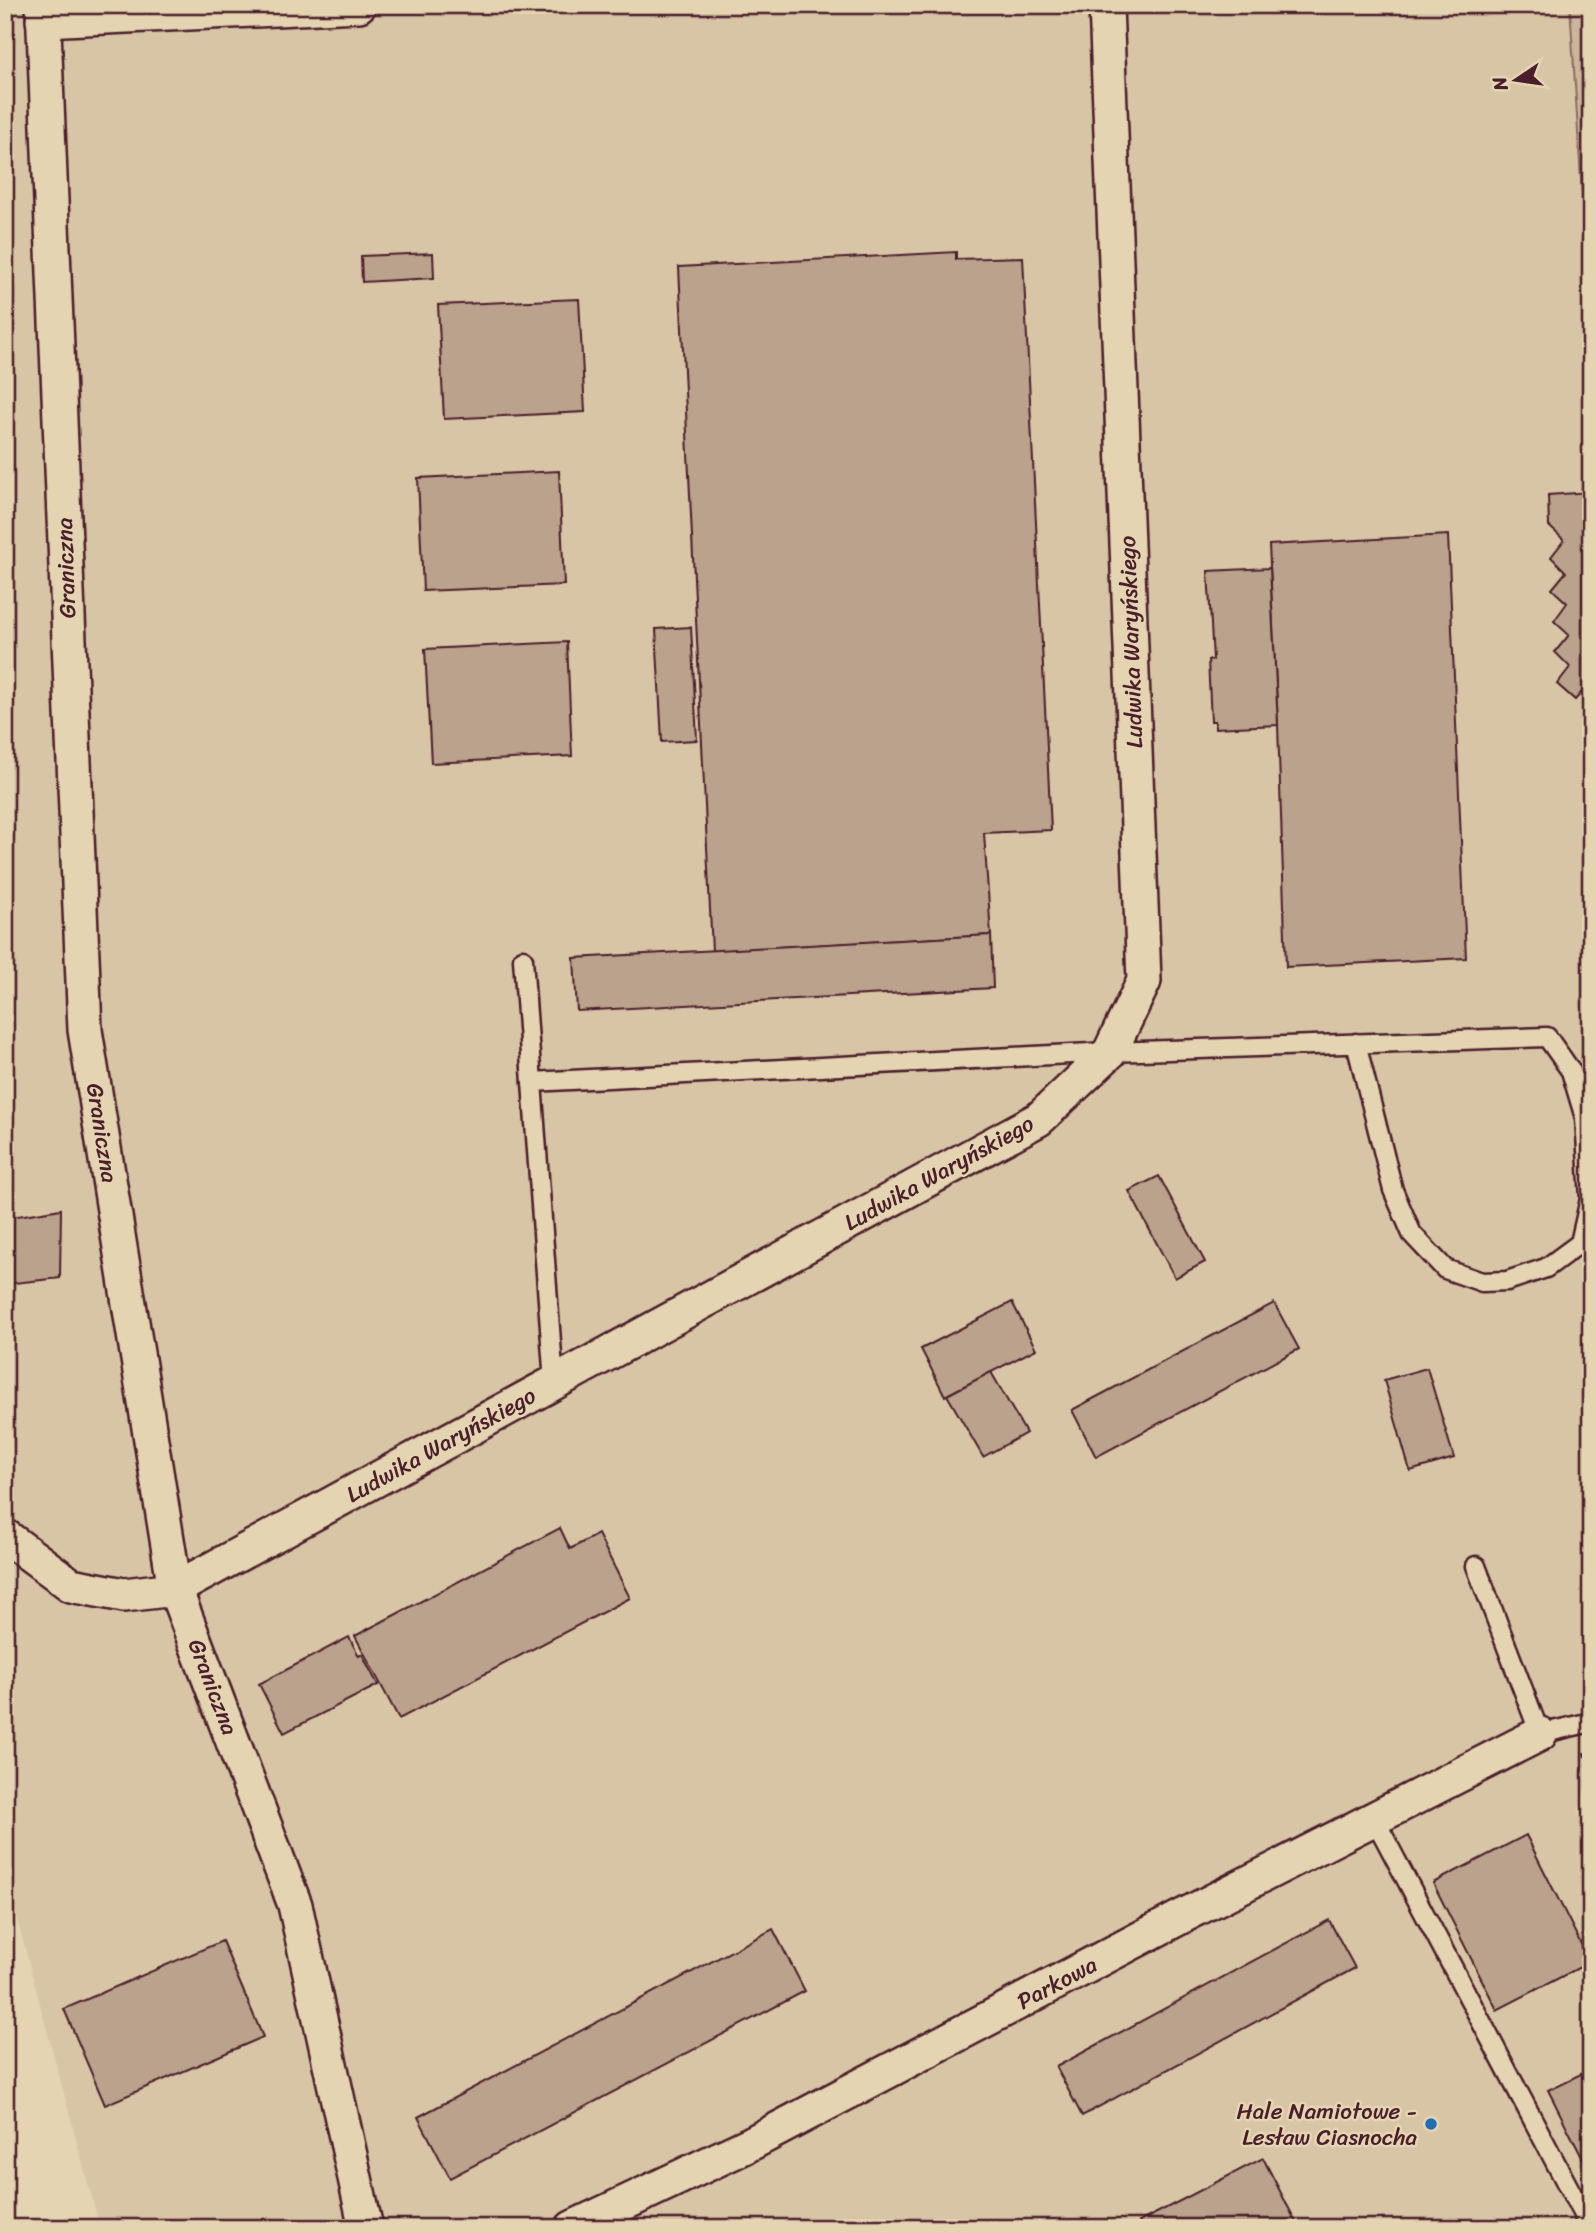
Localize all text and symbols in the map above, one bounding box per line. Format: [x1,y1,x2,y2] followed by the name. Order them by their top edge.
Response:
[1480,46,1550,116] north arrow
[1482,73,1518,95] text: N
[44,517,88,619] street label: Graniczna
[1107,535,1155,749] street label: Ludwika Waryńskiego
[74,1080,130,1186] street label: Graniczna
[836,1103,1042,1242] street label: Ludwika Waryńskiego
[338,1375,544,1514] street label: Ludwika Waryńskiego
[176,1633,250,1742] street label: Graniczna
[1009,1944,1105,2021] street label: Parkowa
[1236,2091,1417,2158] place label: Hale Namiotowe - Lesław Ciasnocha
[1423,2116,1439,2132] marker: Hale Namiotowe - Lesław Ciasnocha

